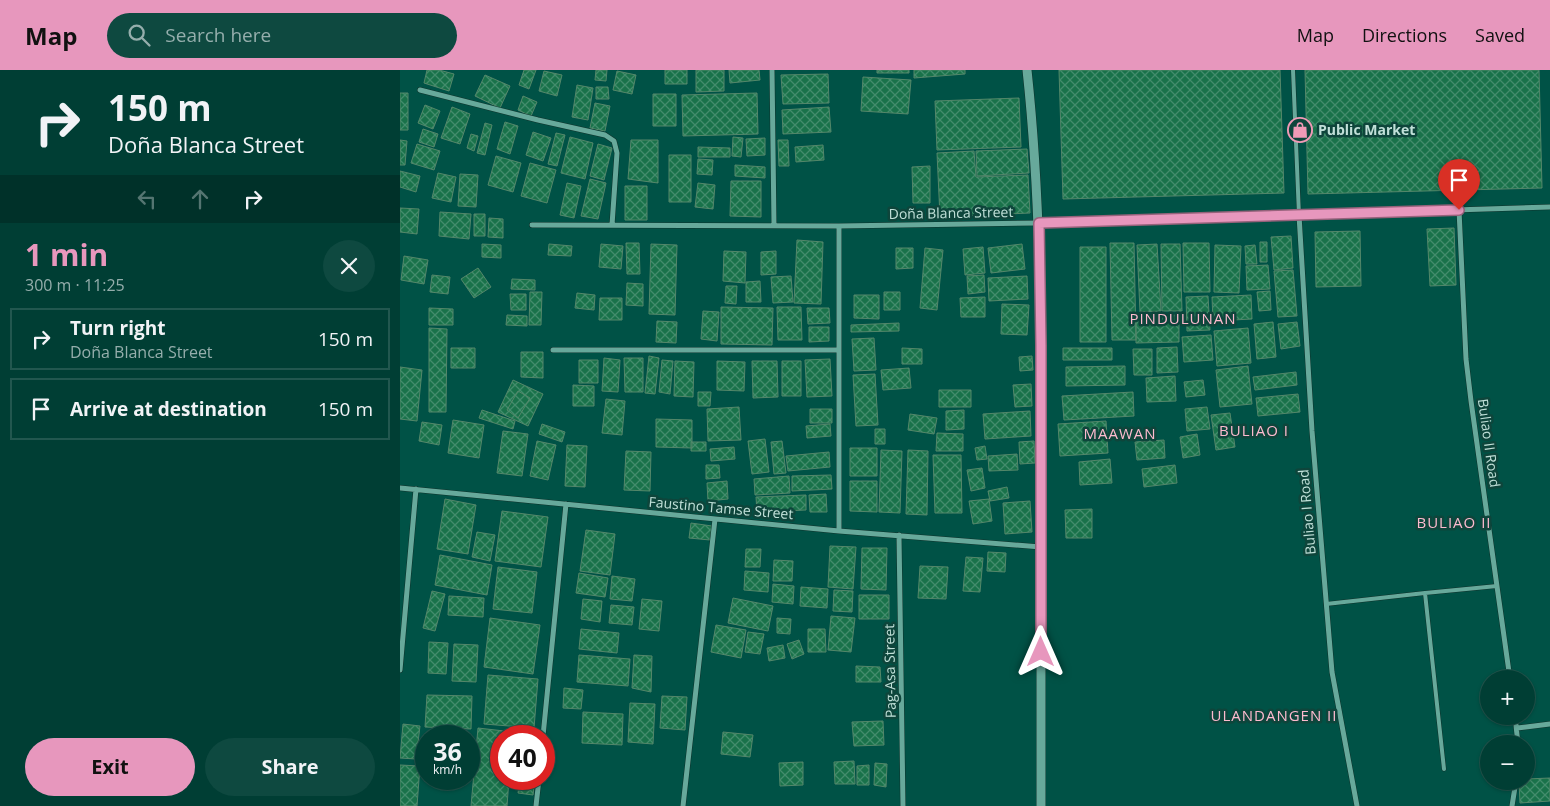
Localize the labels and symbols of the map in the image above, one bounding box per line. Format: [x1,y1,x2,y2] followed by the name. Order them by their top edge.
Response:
[1287,117,1313,143] shop icon: Public Market
[1318,120,1415,139] place label: Public Market
[1438,159,1480,210] pin
[888,202,1014,223] street label: Doña Blanca Street
[1129,308,1237,328] district label: PINDULUNAN
[1474,397,1505,489] street label: Buliao II Road
[1219,420,1289,440] district label: BULIAO I
[1083,423,1157,443] district label: MAAWAN
[1293,469,1320,555] street label: Buliao I Road
[648,492,794,523] street label: Faustino Tamse Street
[1416,512,1492,532] district label: BULIAO II
[879,624,900,718] street label: Pag-Asa Street
[1014,625,1066,677] position arrow
[1210,705,1338,725] district label: ULANDANGEN II
[490,725,555,790] speed limit sign: 40

